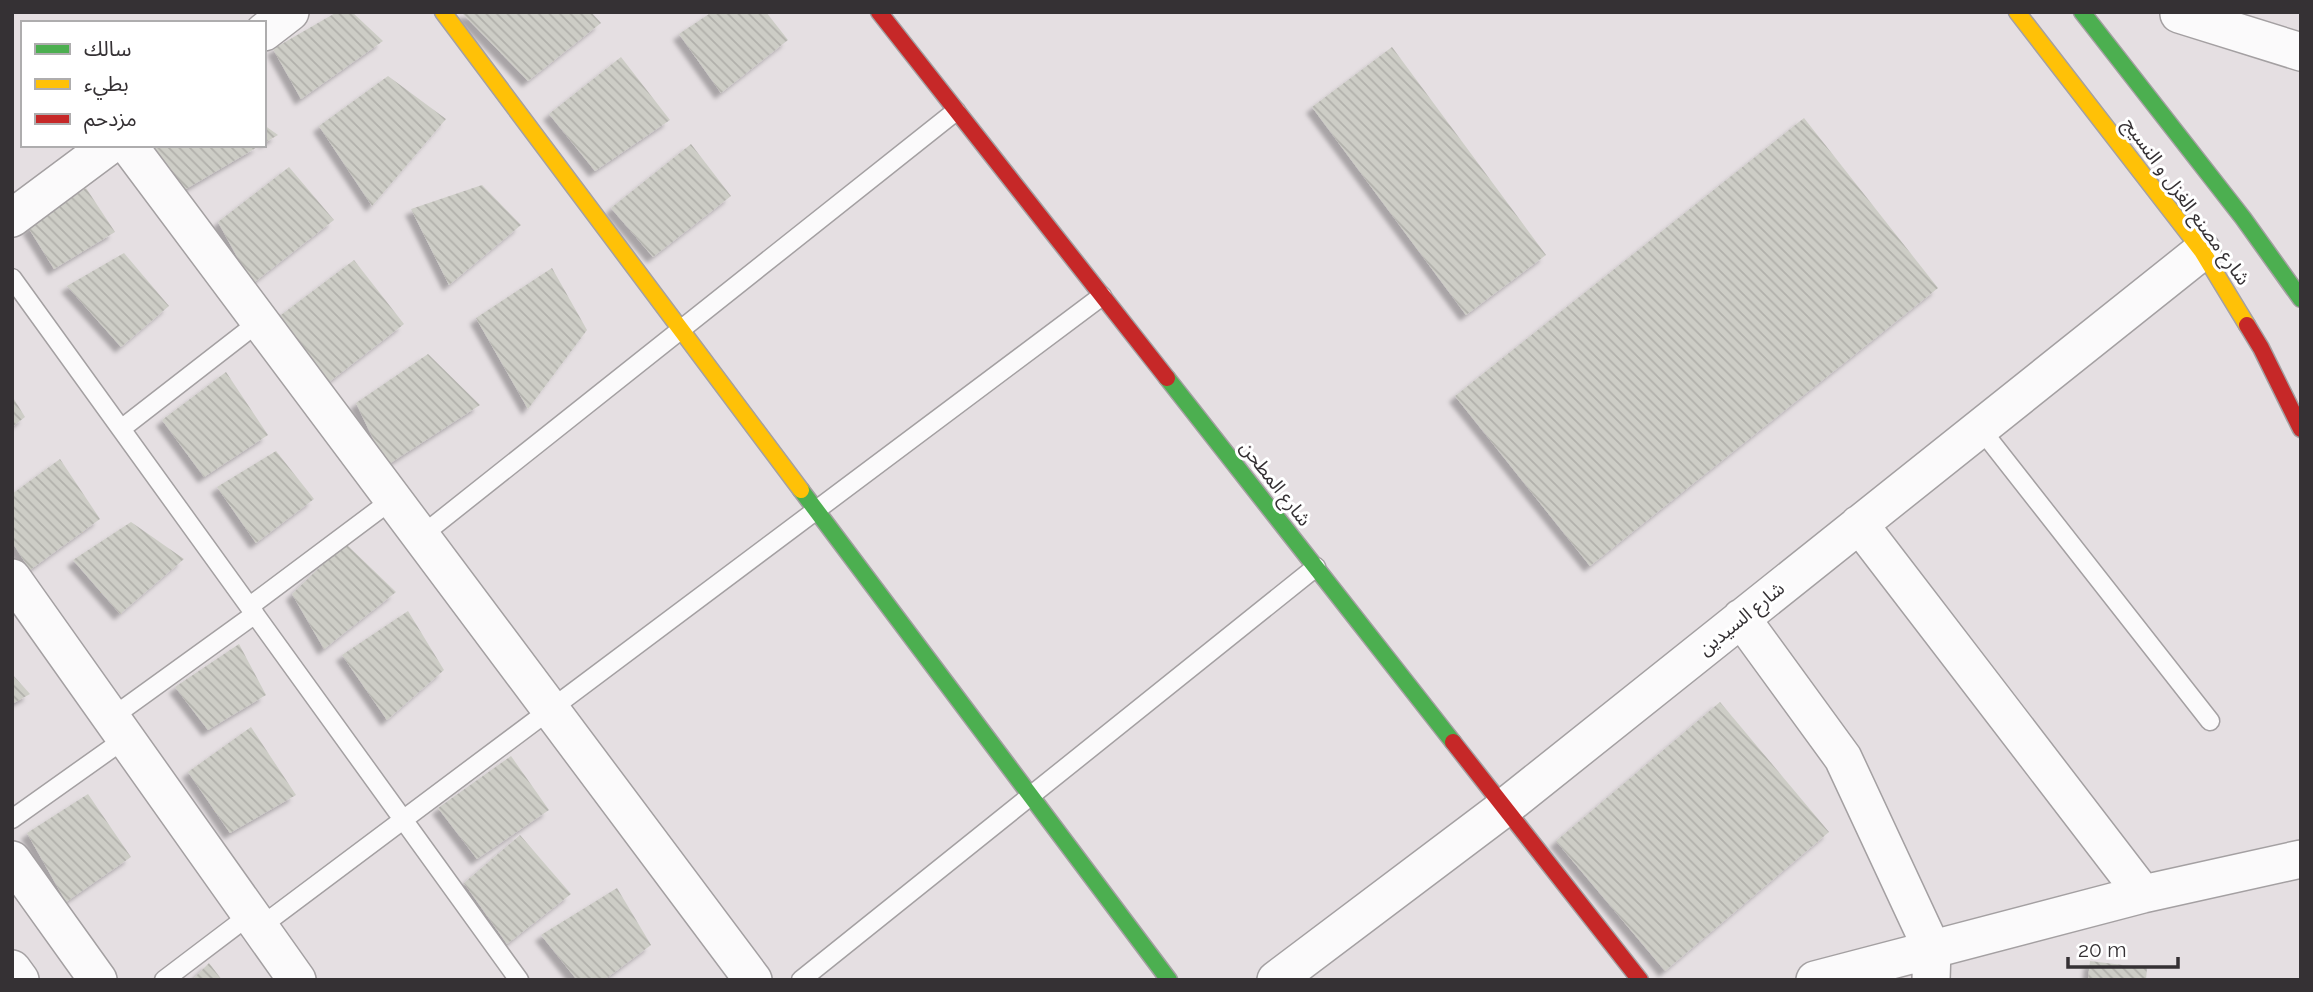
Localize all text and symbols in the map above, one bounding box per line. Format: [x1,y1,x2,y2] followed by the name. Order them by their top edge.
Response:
[21,21,266,147] legend
[84,36,131,61] text: سالك
[84,71,129,100] text: بطيء
[84,106,137,134] text: مزدحم
[2116,113,2255,291] street label: شارع مصنع الغزل و النسيج
[1234,436,1316,532] street label: شارع المطحن
[1694,577,1790,662] street label: شارع السيدين
[2068,926,2178,970] scale bar
[2078,937,2126,962] text: 20 m

